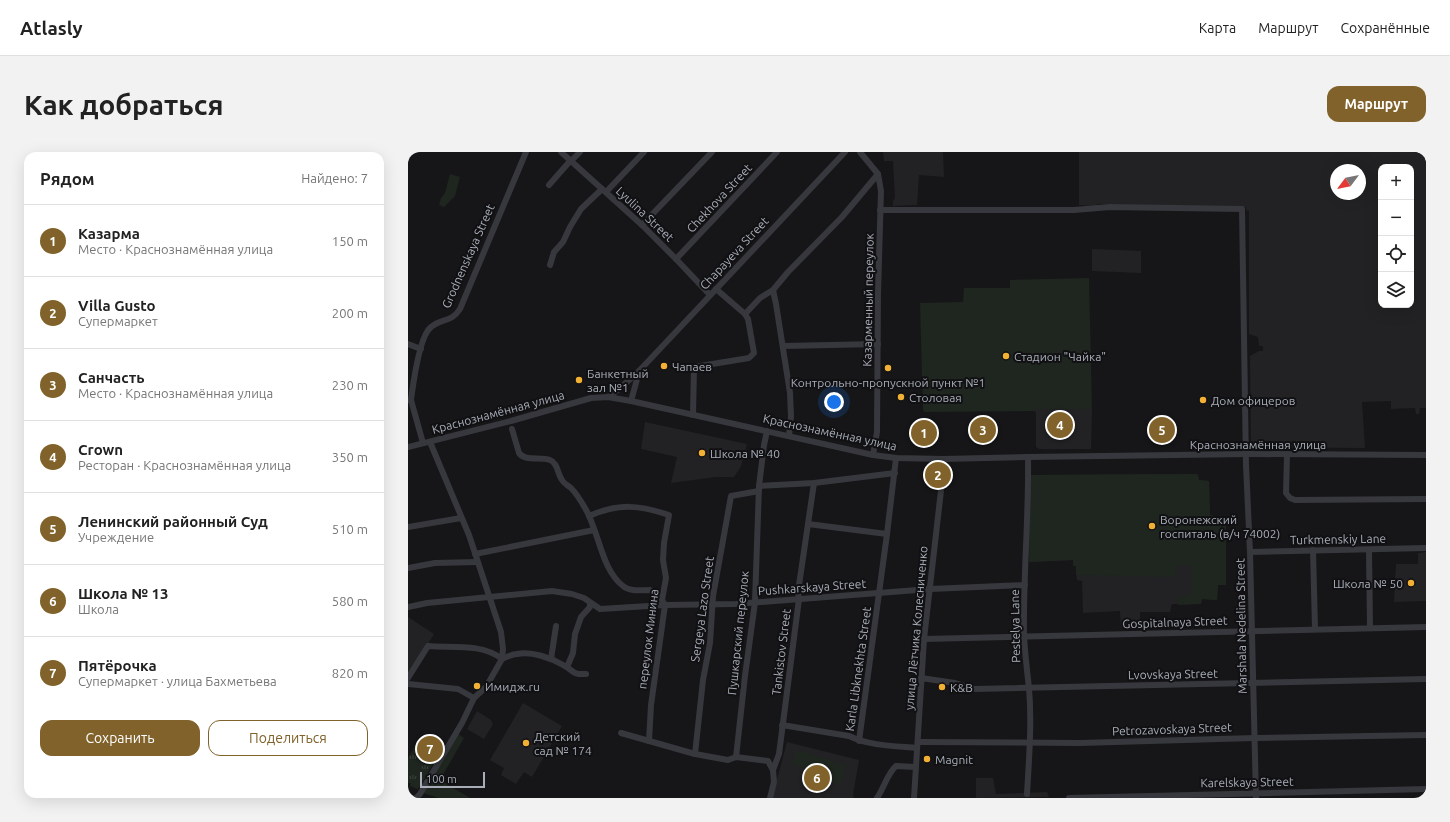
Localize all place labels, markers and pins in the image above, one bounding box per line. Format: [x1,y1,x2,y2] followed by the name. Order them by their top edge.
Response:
[1014,350,1106,363] place label: Стадион "Чайка"
[1001,351,1011,361] marker: Стадион "Чайка"
[672,360,712,373] place label: Чапаев
[659,361,669,371] marker: Чапаев
[883,363,893,373] marker: Контрольно-пропускной пункт №1
[587,367,649,394] place label: Банкетный зал №1
[574,375,584,385] marker: Банкетный зал №1
[791,376,985,389] place label: Контрольно-пропускной пункт №1
[909,391,962,404] place label: Столовая
[896,392,906,402] marker: Столовая
[1211,394,1295,407] place label: Дом офицеров
[1198,395,1208,405] marker: Дом офицеров
[1047,410,1073,440] pin: 4
[970,415,996,445] pin: 3
[1149,415,1175,445] pin: 5
[911,418,937,448] pin: 1
[710,447,780,460] place label: Школа № 40
[697,448,707,458] marker: Школа № 40
[925,460,951,490] pin: 2
[1160,513,1280,541] place label: Воронежский госпиталь (в/ч 74002)
[1147,521,1157,531] marker: Воронежский госпиталь (в/ч 74002)
[1333,577,1403,590] place label: Школа № 50
[1406,578,1416,588] marker: Школа № 50
[485,680,540,693] place label: Имидж.ru
[472,681,482,691] marker: Имидж.ru
[950,681,973,694] place label: K&B
[937,682,947,692] marker: K&B
[534,730,592,757] place label: Детский сад № 174
[417,734,443,764] pin: 7
[521,738,531,748] marker: Детский сад № 174
[935,753,973,766] place label: Magnit
[922,754,932,764] marker: Magnit
[804,763,830,793] pin: 6

